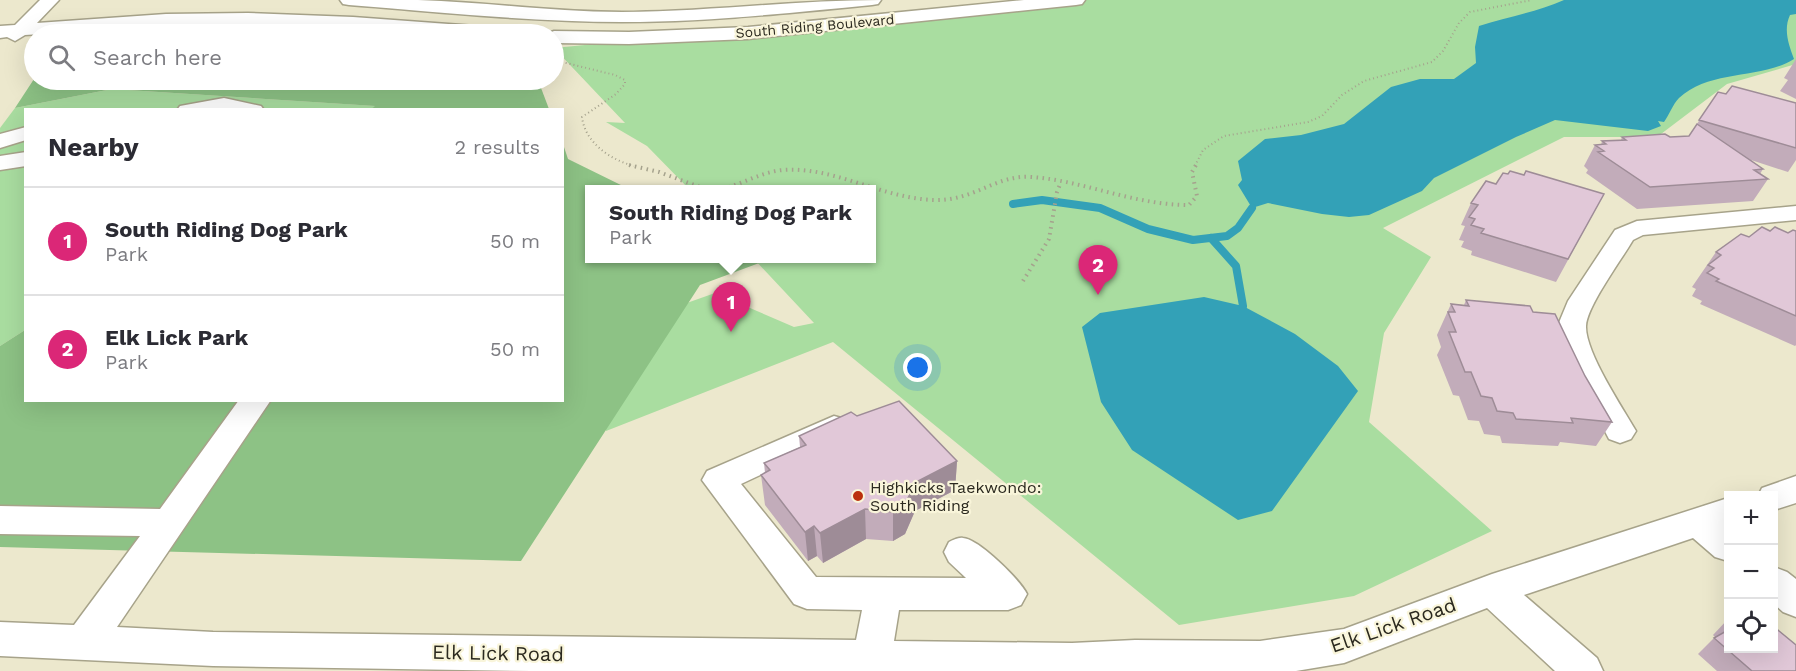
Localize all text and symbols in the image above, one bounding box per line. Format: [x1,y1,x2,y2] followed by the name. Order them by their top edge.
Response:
[735,11,895,41] street label: South Riding Boulevard
[24,24,564,90] search box
[45,41,78,74] icon: search
[93,45,222,70] text: Search here
[48,132,139,162] text: Nearby
[455,135,540,159] text: 2 results
[585,185,876,263] popup
[609,200,852,225] text: South Riding Dog Park
[105,217,348,242] text: South Riding Dog Park
[609,225,652,249] text: Park
[63,229,72,253] text: 1
[490,229,540,253] text: 50 m
[105,242,148,266] text: Park
[1078,246,1118,295] pin: 2
[712,282,750,332] pin: 1
[105,325,248,350] text: Elk Lick Park
[62,337,73,361] text: 2
[490,337,540,361] text: 50 m
[105,350,148,374] text: Park
[903,353,932,382] your location
[870,478,1041,515] place label: Highkicks Taekwondo: South Riding
[851,489,865,503] marker: Highkicks Taekwondo: South Riding
[1724,491,1778,653] map controls
[1724,491,1778,545] button: +
[1724,545,1778,599] button: −
[1327,592,1459,658] street label: Elk Lick Road
[1724,599,1778,653] button: locate
[432,640,564,666] street label: Elk Lick Road

